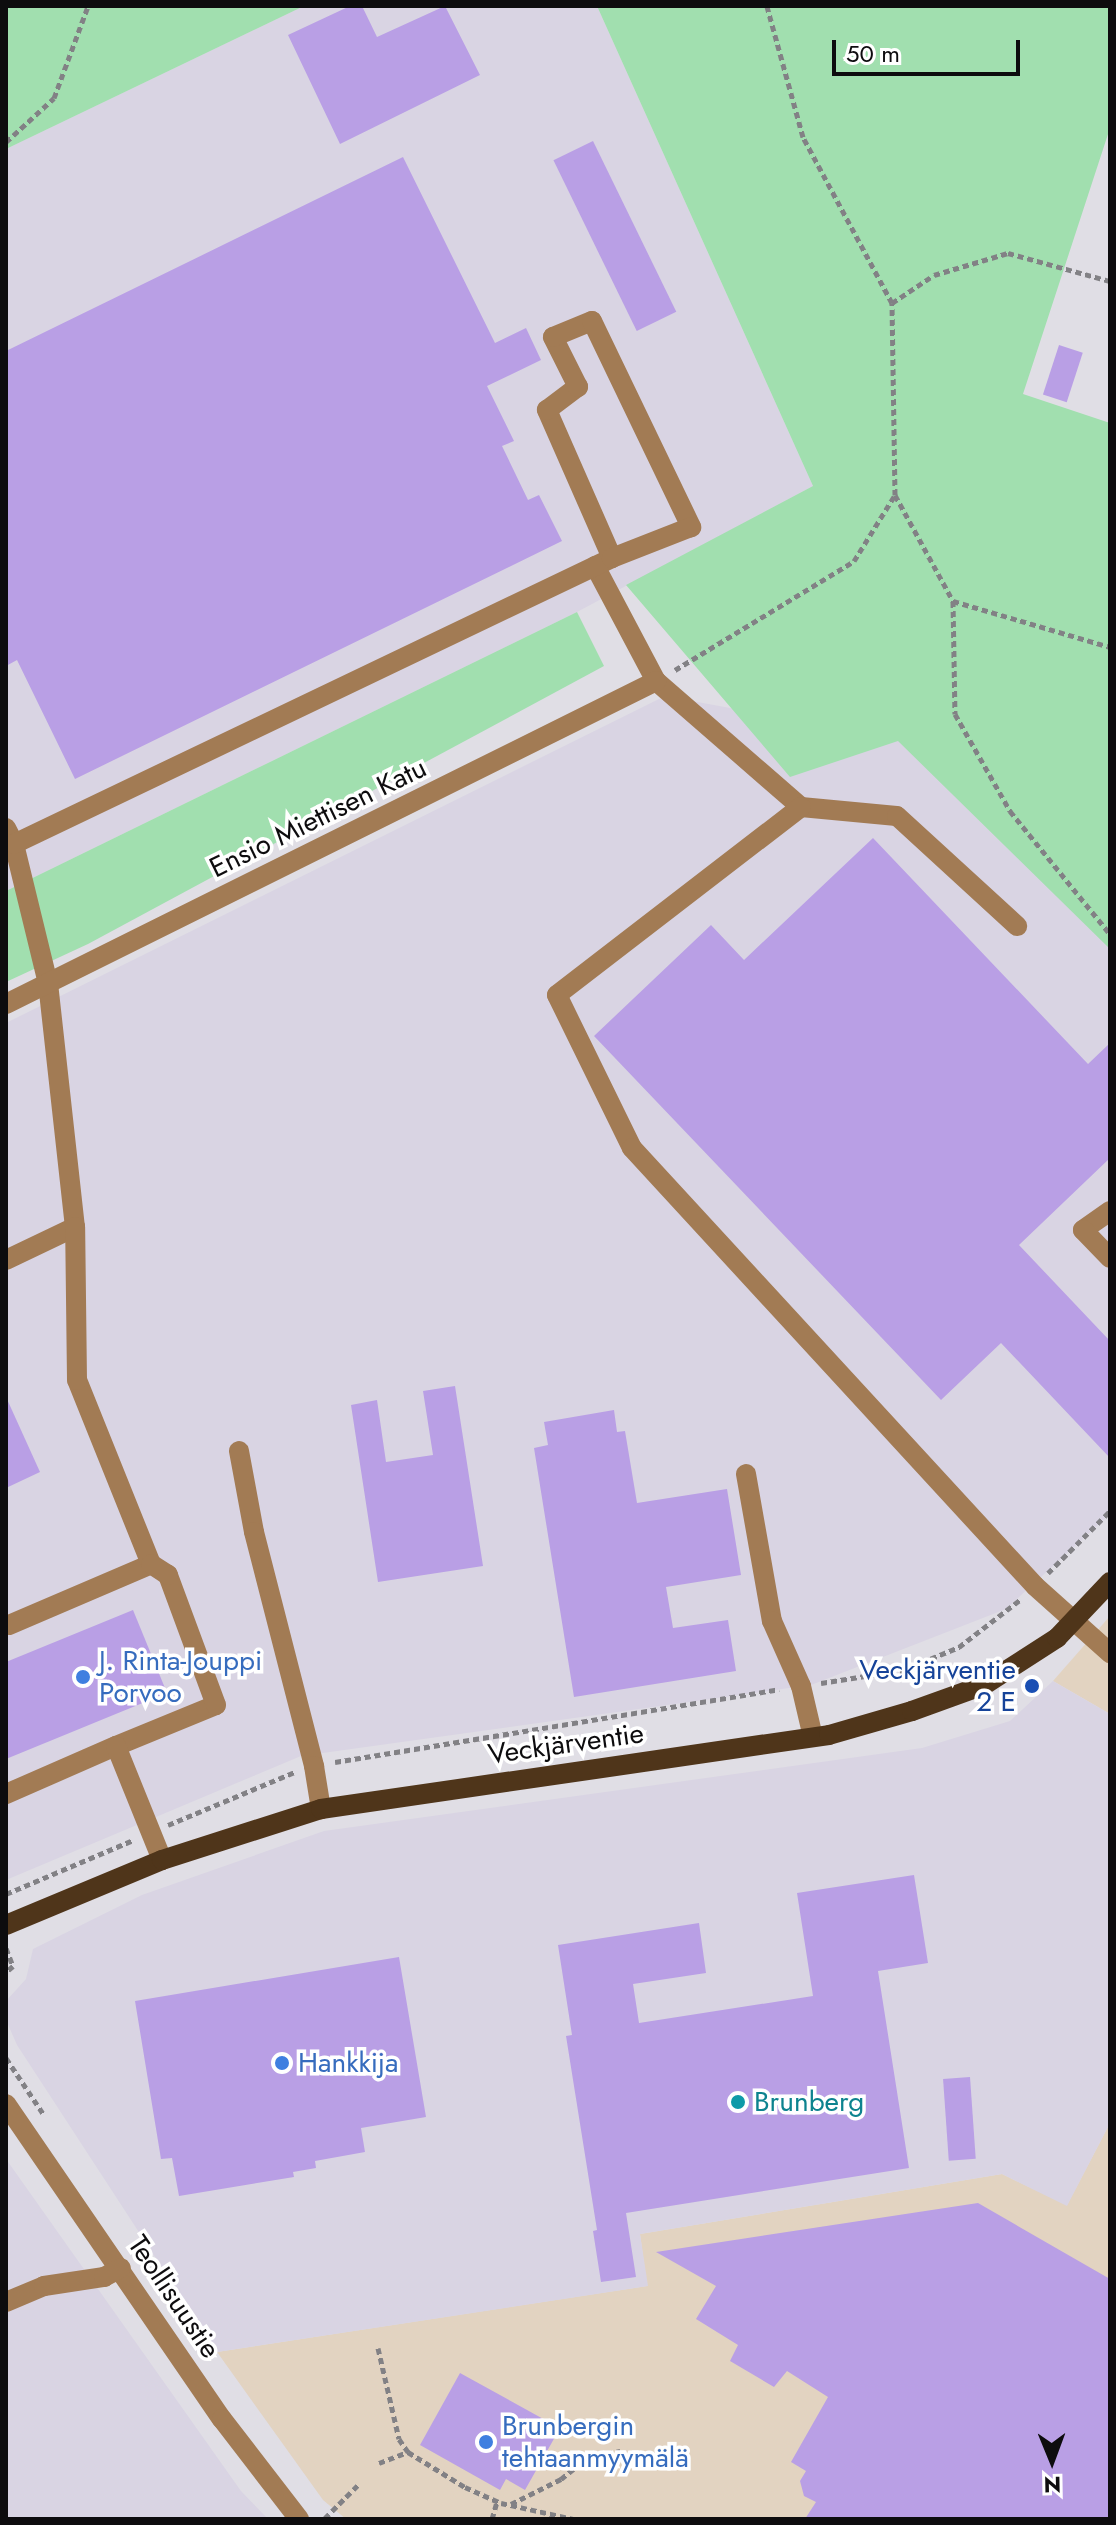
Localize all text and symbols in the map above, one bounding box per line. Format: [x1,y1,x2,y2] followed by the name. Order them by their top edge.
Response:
[836,24,1024,74] scale bar
[846,36,900,71] text: 50 m
[204,751,432,885] street label: Ensio Miettisen Katu
[99,1644,262,1710] place label: J. Rinta-Jouppi Porvoo
[859,1653,1016,1719] place label: Veckjärventie 2 E
[74,1668,92,1686] marker: J. Rinta-Jouppi Porvoo
[1023,1677,1041,1695] marker: Veckjärventie 2 E
[486,1716,646,1772] street label: Veckjärventie
[298,2046,399,2080] place label: Hankkija
[273,2054,291,2072] marker: Hankkija
[754,2085,864,2119] place label: Brunberg
[729,2093,747,2111] marker: Brunberg
[121,2229,227,2365] street label: Teollisuustie
[502,2409,689,2475] place label: Brunbergin tehtaanmyymälä
[1012,2421,1092,2501] north arrow
[477,2433,495,2451] marker: Brunbergin tehtaanmyymälä
[1043,2469,1061,2501] text: N

